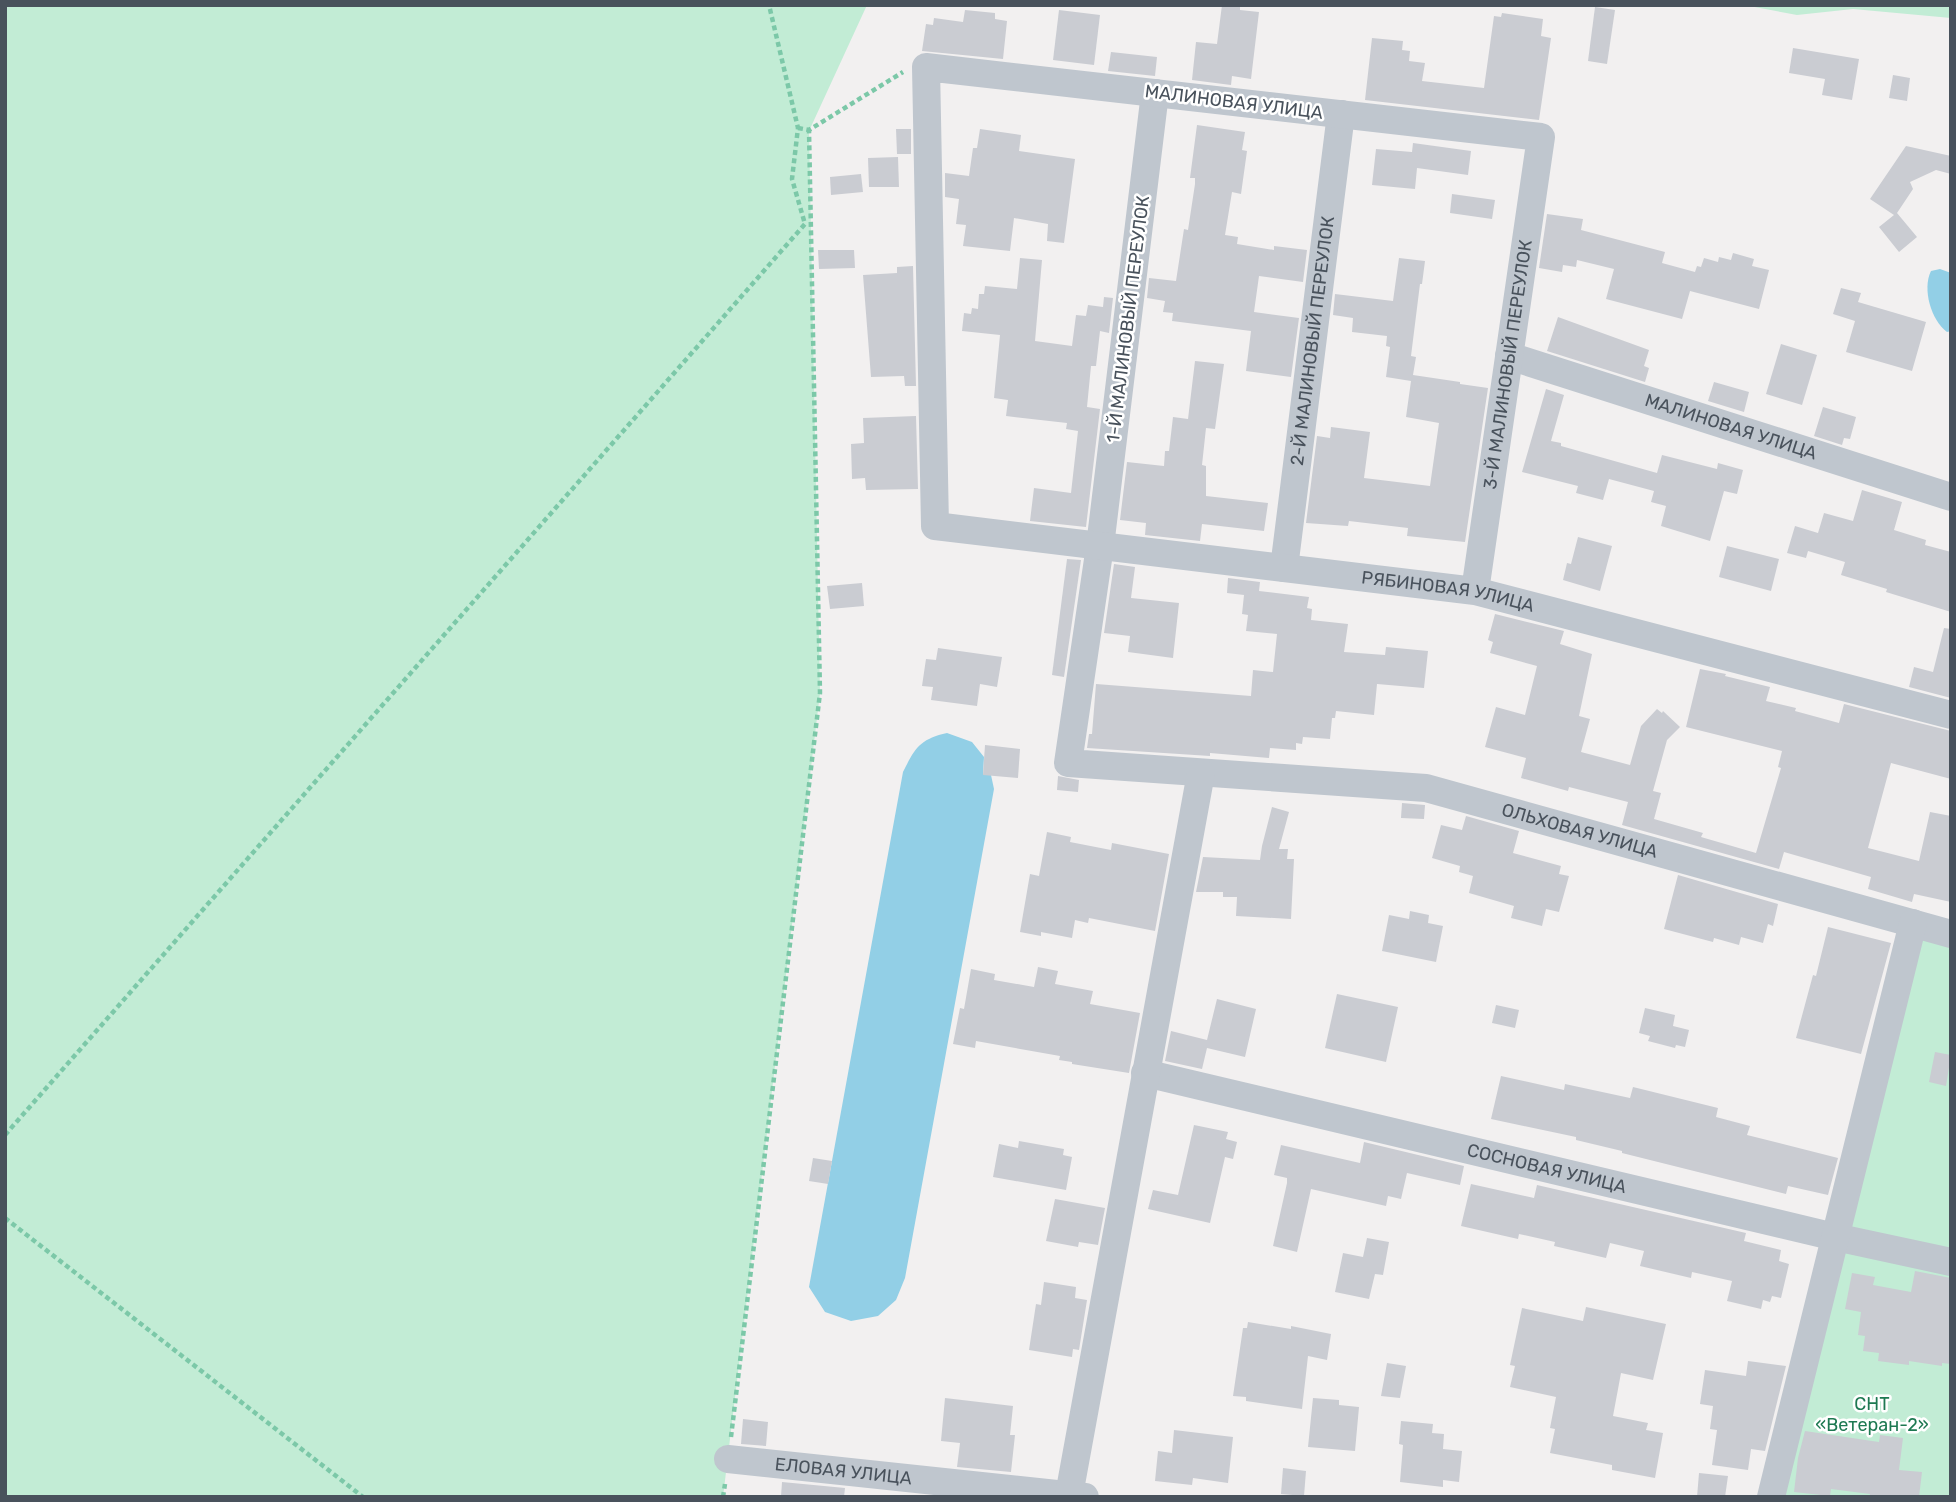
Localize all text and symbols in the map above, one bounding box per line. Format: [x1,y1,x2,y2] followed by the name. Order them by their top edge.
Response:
[1144,80,1324,124] street label: МАЛИНОВАЯ УЛИЦА
[1102,194,1154,444] street label: 1-Й МАЛИНОВЫЙ ПЕРЕУЛОК
[1286,215,1339,467] street label: 2-Й МАЛИНОВЫЙ ПЕРЕУЛОК
[1479,238,1537,491] street label: 3-Й МАЛИНОВЫЙ ПЕРЕУЛОК
[1642,389,1820,465] street label: МАЛИНОВАЯ УЛИЦА
[1360,566,1537,617] street label: РЯБИНОВАЯ УЛИЦА
[1499,799,1660,863] street label: ОЛЬХОВАЯ УЛИЦА
[1465,1139,1629,1198] street label: СОСНОВАЯ УЛИЦА
[1815,1393,1929,1436] park label: СНТ «Ветеран-2»
[774,1453,913,1489] street label: ЕЛОВАЯ УЛИЦА

